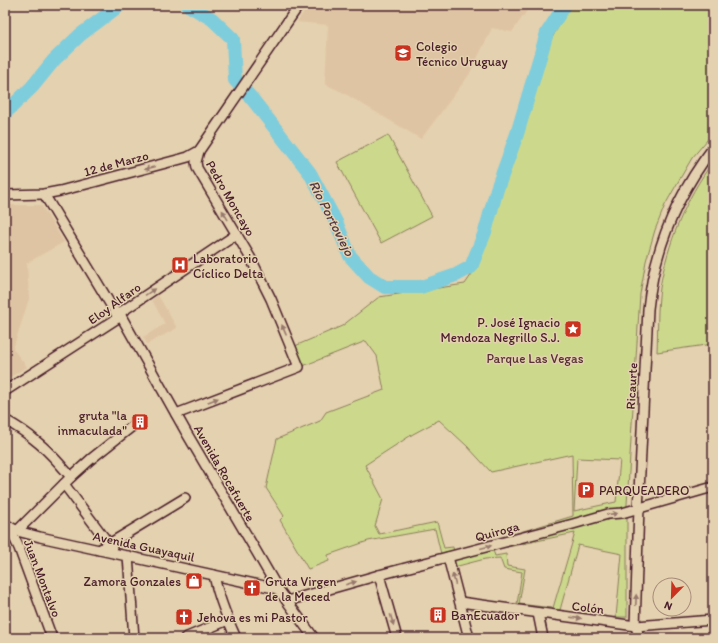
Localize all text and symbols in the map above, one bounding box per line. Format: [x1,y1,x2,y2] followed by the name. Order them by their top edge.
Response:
[416,39,508,69] place label: Colegio Técnico Uruguay
[393,43,413,63] school or university icon: Colegio Técnico Uruguay
[82,148,150,179] street label: 12 de Marzo
[203,158,258,239] street label: Pedro Moncayo
[144,165,156,171] one-way arrow
[305,178,358,260] water label: Río Portoviejo
[222,209,229,221] one-way arrow
[193,251,264,281] place label: Laboratorio Cíclico Delta
[170,255,190,275] hospital icon: Laboratorio Cíclico Delta
[85,279,144,328] street label: Eloy Alfaro
[144,288,155,296] one-way arrow
[441,315,560,345] place label: P. José Ignacio Mendoza Negrillo S.J.
[563,319,583,339] place icon: P. José Ignacio Mendoza Negrillo S.J.
[281,325,287,336] one-way arrow
[486,351,584,366] park label: Parque Las Vegas
[623,362,640,410] street label: Ricaurte
[207,397,219,403] one-way arrow
[58,408,127,438] place label: gruta "la inmaculada"
[130,412,150,432] building icon: gruta "la inmaculada"
[191,422,258,524] street label: Avenida Rocafuerte
[576,480,596,500] parking icon: PARQUEADERO
[599,483,689,498] place label: PARQUEADERO
[606,511,618,517] one-way arrow
[473,518,521,545] street label: Quiroga
[92,528,196,565] street label: Avenida Guayaquil
[21,537,64,620] street label: Juan Montalvo
[480,544,492,550] one-way arrow
[184,571,204,591] shop icon: Zamora Gonzales
[451,573,457,585] one-way arrow
[83,574,181,589] place label: Zamora Gonzales
[265,574,336,604] place label: Gruta Virgen de la Meced
[652,577,692,617] north arrow
[242,578,262,598] church icon: Gruta Virgen de la Meced
[345,579,358,585] one-way arrow
[633,593,639,606] one-way arrow
[571,598,605,617] street label: Colón
[662,598,674,613] text: N
[428,605,448,625] building icon: BanEcuador
[174,607,194,627] church icon: Jehova es mi Pastor
[451,608,520,623] place label: BanEcuador
[197,610,309,625] place label: Jehova es mi Pastor
[389,614,395,626] one-way arrow
[570,615,583,622] one-way arrow

